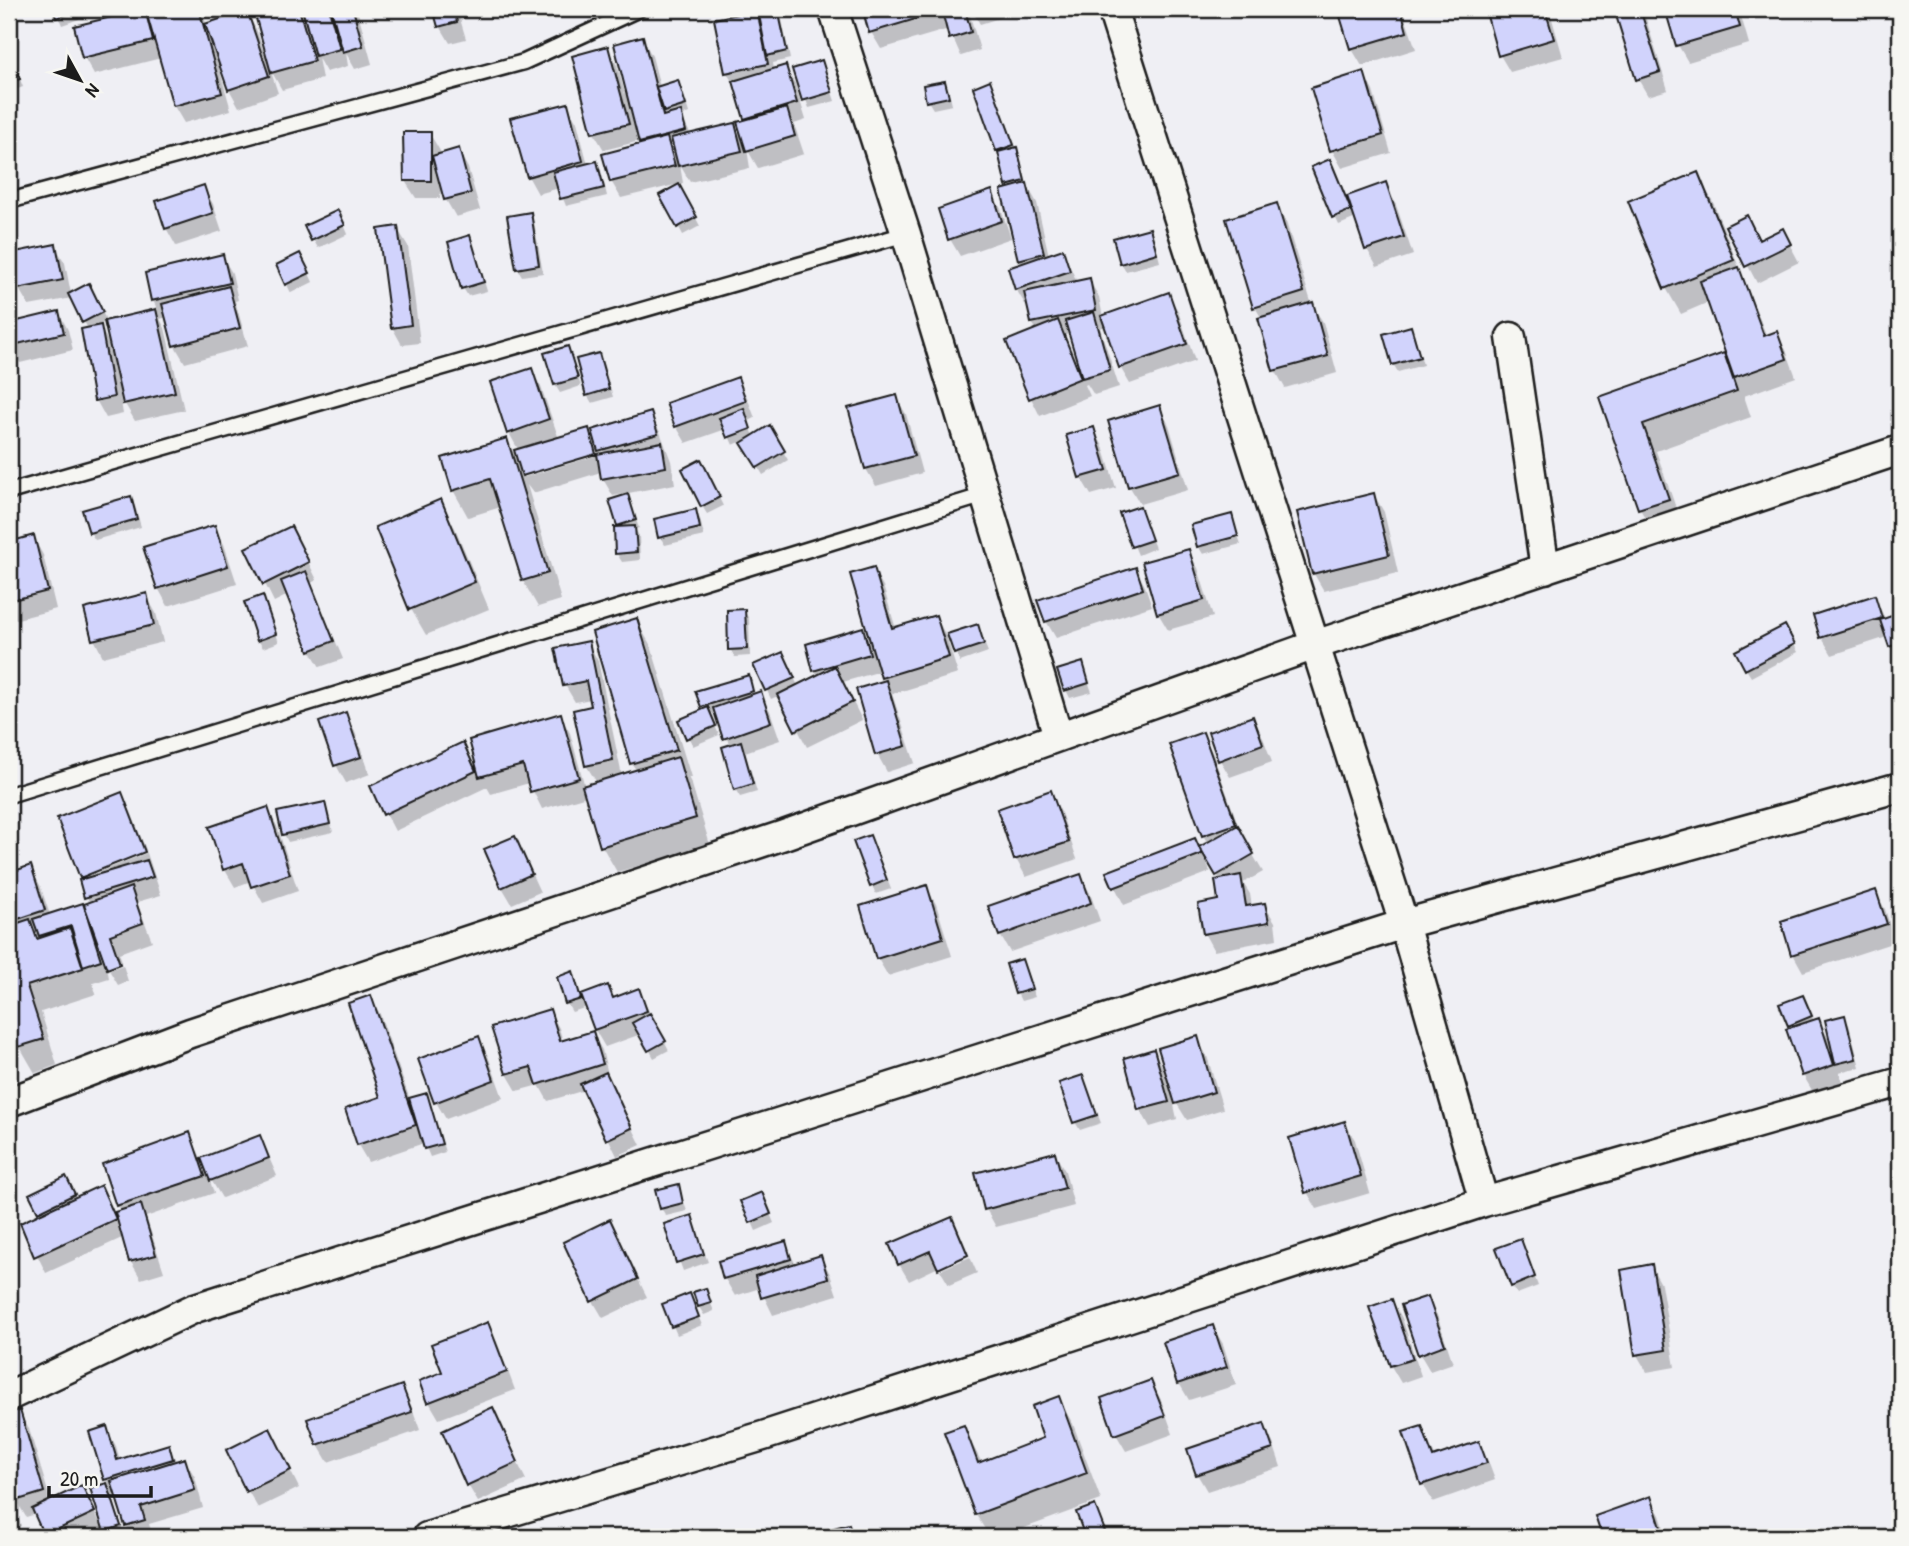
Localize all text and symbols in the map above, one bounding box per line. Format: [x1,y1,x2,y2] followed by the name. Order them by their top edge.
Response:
[46,46,116,116] north arrow
[80,79,106,103] text: N
[49,1455,150,1499] scale bar
[60,1464,98,1493] text: 20 m

